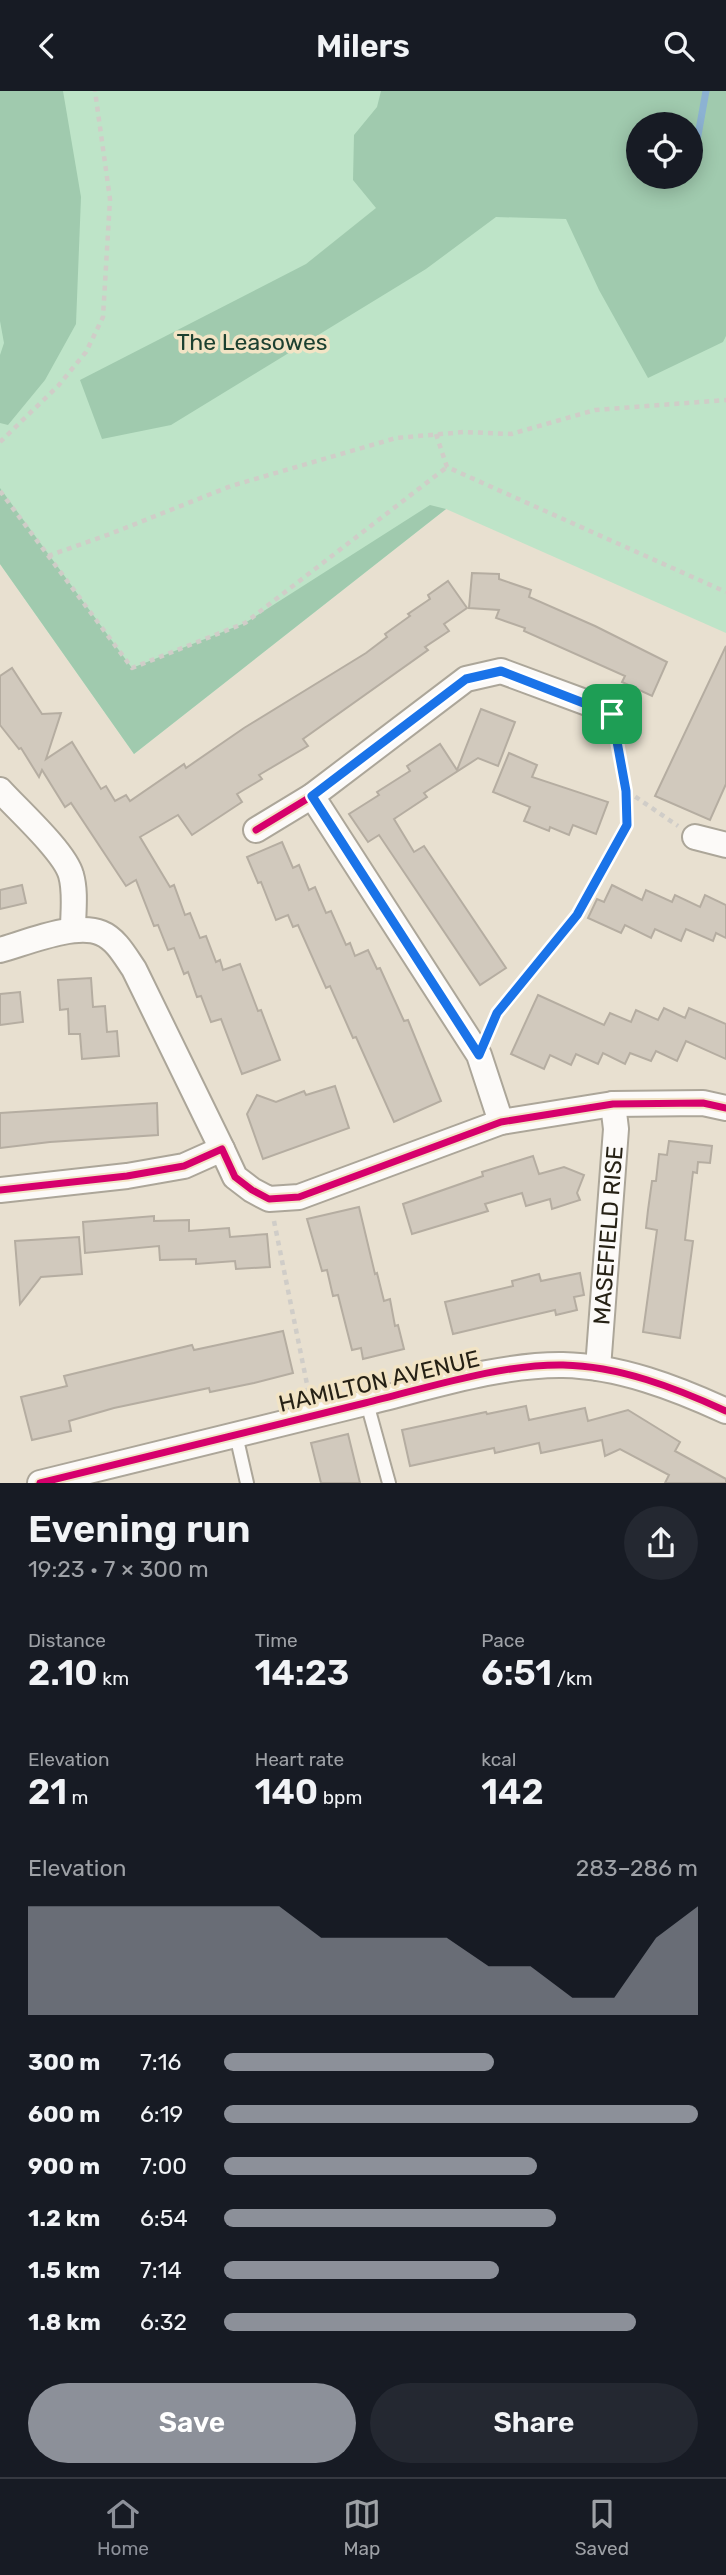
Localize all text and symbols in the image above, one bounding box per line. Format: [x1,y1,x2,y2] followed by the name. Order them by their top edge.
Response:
[28,27,66,65] icon: back
[316,27,410,65] text: Milers
[660,27,698,65] icon: search
[626,112,703,189] map controls
[626,112,703,189] button: locate
[176,328,328,356] park label: The Leasowes
[582,684,642,744] pin
[593,695,631,733] icon: arrive
[587,1145,629,1326] street label: MASEFIELD RISE
[276,1344,482,1418] street label: HAMILTON AVENUE
[28,1506,251,1552] text: Evening run
[624,1506,698,1580] button: share
[28,1555,209,1583] text: 19:23 · 7 × 300 m
[28,1629,106,1652] text: Distance
[255,1629,298,1652] text: Time
[481,1629,525,1652] text: Pace
[28,1652,98,1694] text: 2.10
[255,1652,349,1694] text: 14:23
[481,1652,552,1694] text: 6:51
[98,1667,129,1690] text: km
[552,1667,593,1690] text: /km
[28,1748,109,1771] text: Elevation
[255,1748,344,1771] text: Heart rate
[481,1748,516,1771] text: kcal
[28,1771,67,1813] text: 21
[255,1771,318,1813] text: 140
[481,1771,544,1813] text: 142
[67,1786,89,1809] text: m
[318,1786,362,1809] text: bpm
[28,1854,127,1882] text: Elevation
[576,1854,698,1882] text: 283–286 m
[28,2048,100,2076] text: 300 m
[140,2048,181,2076] text: 7:16
[28,2100,100,2128] text: 600 m
[140,2100,183,2128] text: 6:19
[28,2152,100,2180] text: 900 m
[140,2152,187,2180] text: 7:00
[28,2204,100,2232] text: 1.2 km
[140,2204,188,2232] text: 6:54
[28,2256,100,2284] text: 1.5 km
[140,2256,182,2284] text: 7:14
[28,2308,101,2336] text: 1.8 km
[140,2308,187,2336] text: 6:32
[28,2383,356,2463] button: Save
[370,2383,698,2463] button: Share
[97,2495,149,2560] tab: Home
[343,2495,381,2560] tab: Map
[575,2495,629,2560] tab: Saved

